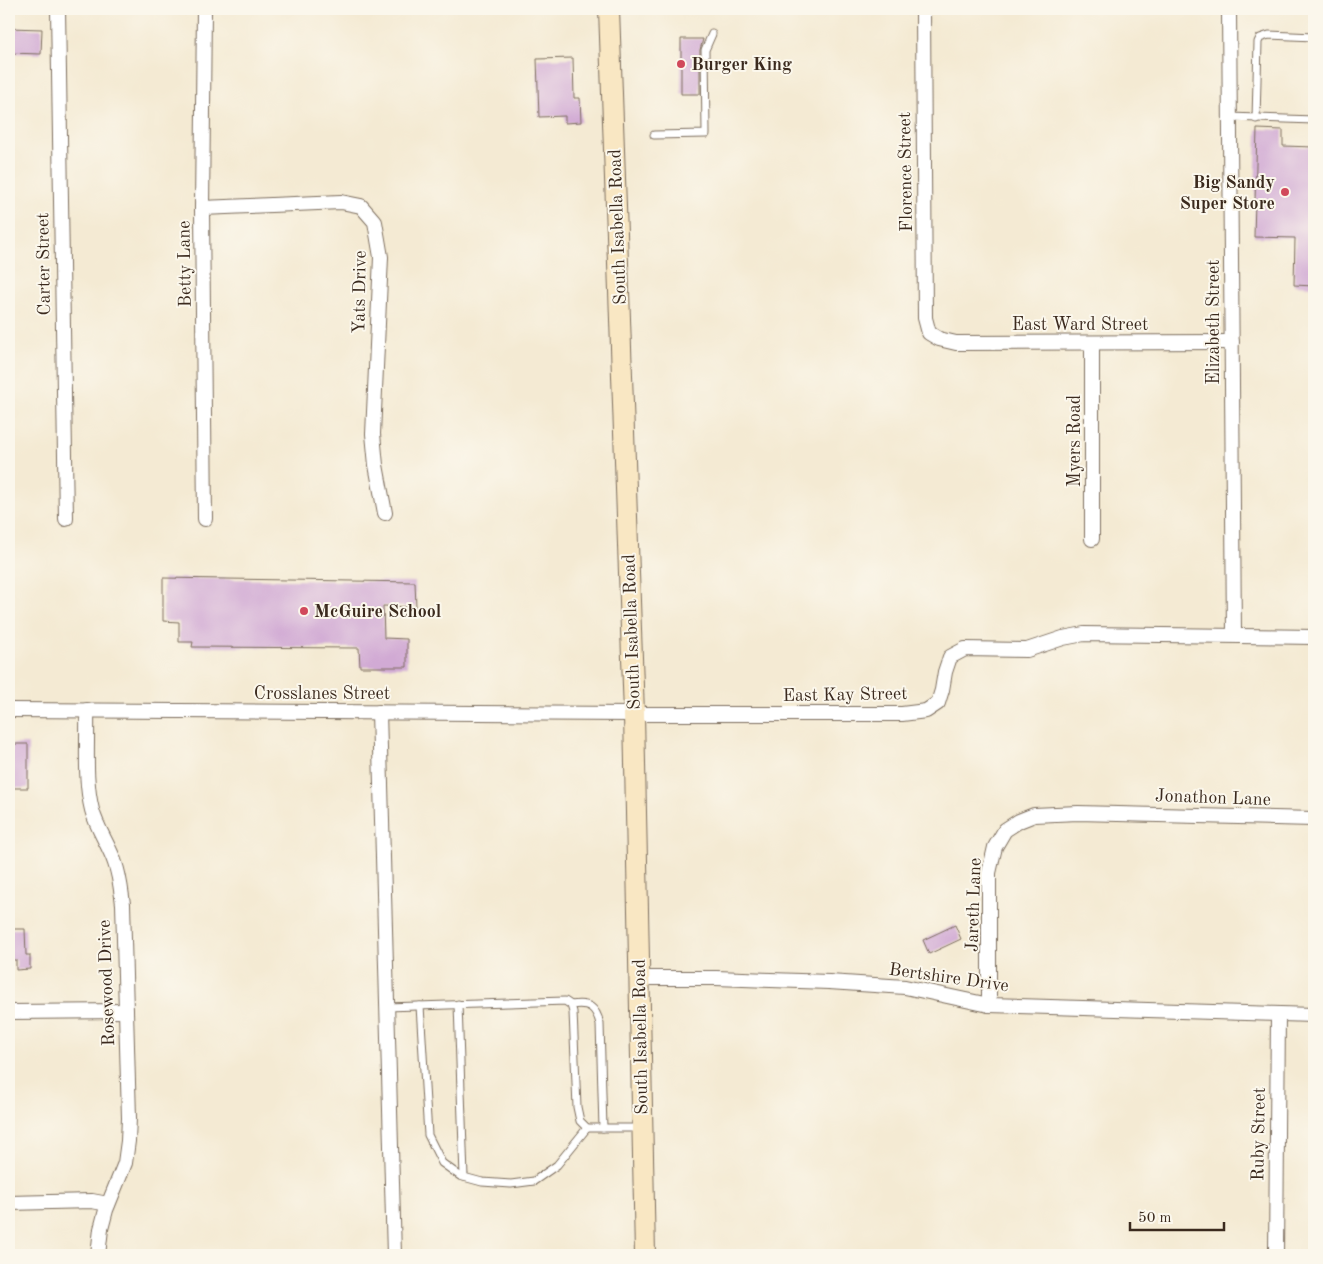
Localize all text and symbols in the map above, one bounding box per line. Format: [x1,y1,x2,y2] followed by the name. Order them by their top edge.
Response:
[691,56,792,74] place label: Burger King
[675,58,687,70] marker: Burger King
[896,112,916,232] street label: Florence Street
[606,149,630,305] street label: South Isabella Road
[1180,174,1275,213] place label: Big Sandy Super Store
[1279,186,1291,198] marker: Big Sandy Super Store
[34,212,54,316] street label: Carter Street
[175,220,195,308] street label: Betty Lane
[350,250,370,334] street label: Yats Drive
[1205,259,1223,385] street label: Elizabeth Street
[1012,316,1148,334] street label: East Ward Street
[1066,395,1084,487] street label: Myers Road
[620,554,644,710] street label: South Isabella Road
[314,603,442,621] place label: McGuire School
[298,605,310,617] marker: McGuire School
[254,685,390,703] street label: Crosslanes Street
[782,685,908,705] street label: East Kay Street
[1155,787,1271,809] street label: Jonathon Lane
[963,858,985,952] street label: Jareth Lane
[96,919,118,1047] street label: Rosewood Drive
[631,959,651,1115] street label: South Isabella Road
[888,961,1010,995] street label: Bertshire Drive
[1249,1087,1269,1181] street label: Ruby Street
[1130,1199,1224,1231] scale bar
[1138,1211,1172,1226] text: 50 m

